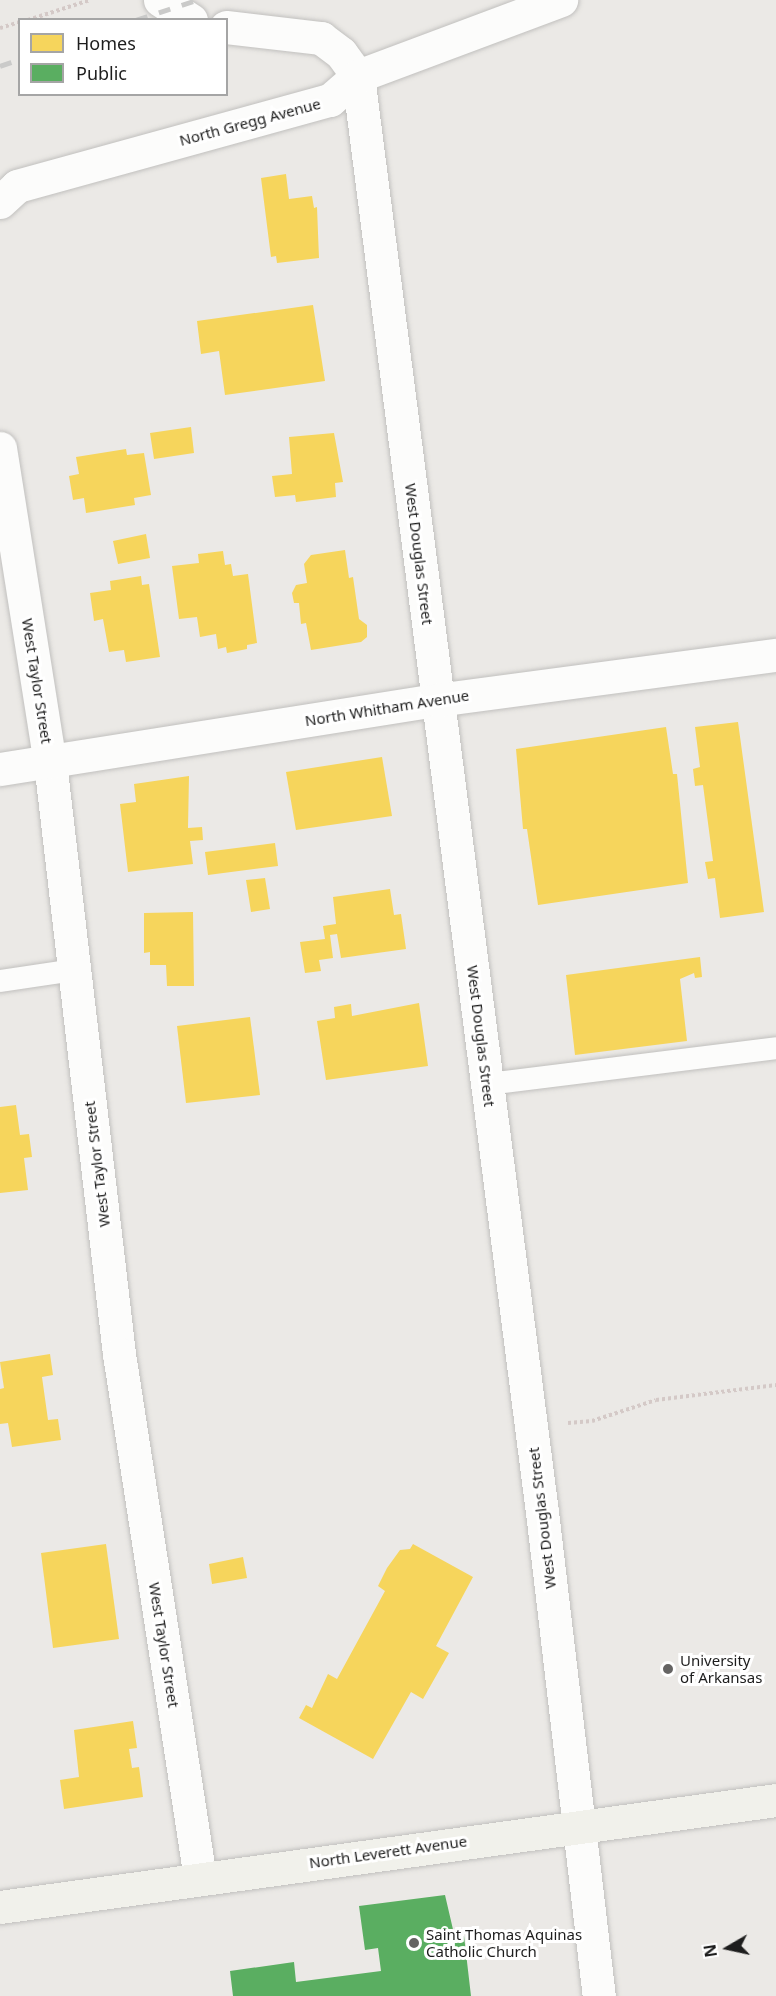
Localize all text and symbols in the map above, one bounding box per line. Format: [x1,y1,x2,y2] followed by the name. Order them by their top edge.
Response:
[18,18,228,96] legend
[76,31,136,55] text: Homes
[76,61,127,85] text: Public
[177,94,323,150] street label: North Gregg Avenue
[401,482,437,626] street label: West Douglas Street
[18,617,56,745] street label: West Taylor Street
[304,686,470,730] street label: North Whitham Avenue
[463,964,499,1108] street label: West Douglas Street
[80,1100,114,1228] street label: West Taylor Street
[524,1446,560,1590] street label: West Douglas Street
[145,1581,183,1709] street label: West Taylor Street
[680,1651,762,1686] place label: University of Arkansas
[661,1662,675,1676] marker: University of Arkansas
[308,1832,468,1872] street label: North Leverett Avenue
[698,1918,758,1978] north arrow
[426,1925,582,1960] place label: Saint Thomas Aquinas Catholic Church
[407,1936,421,1950] marker: Saint Thomas Aquinas Catholic Church
[698,1943,722,1959] text: N

